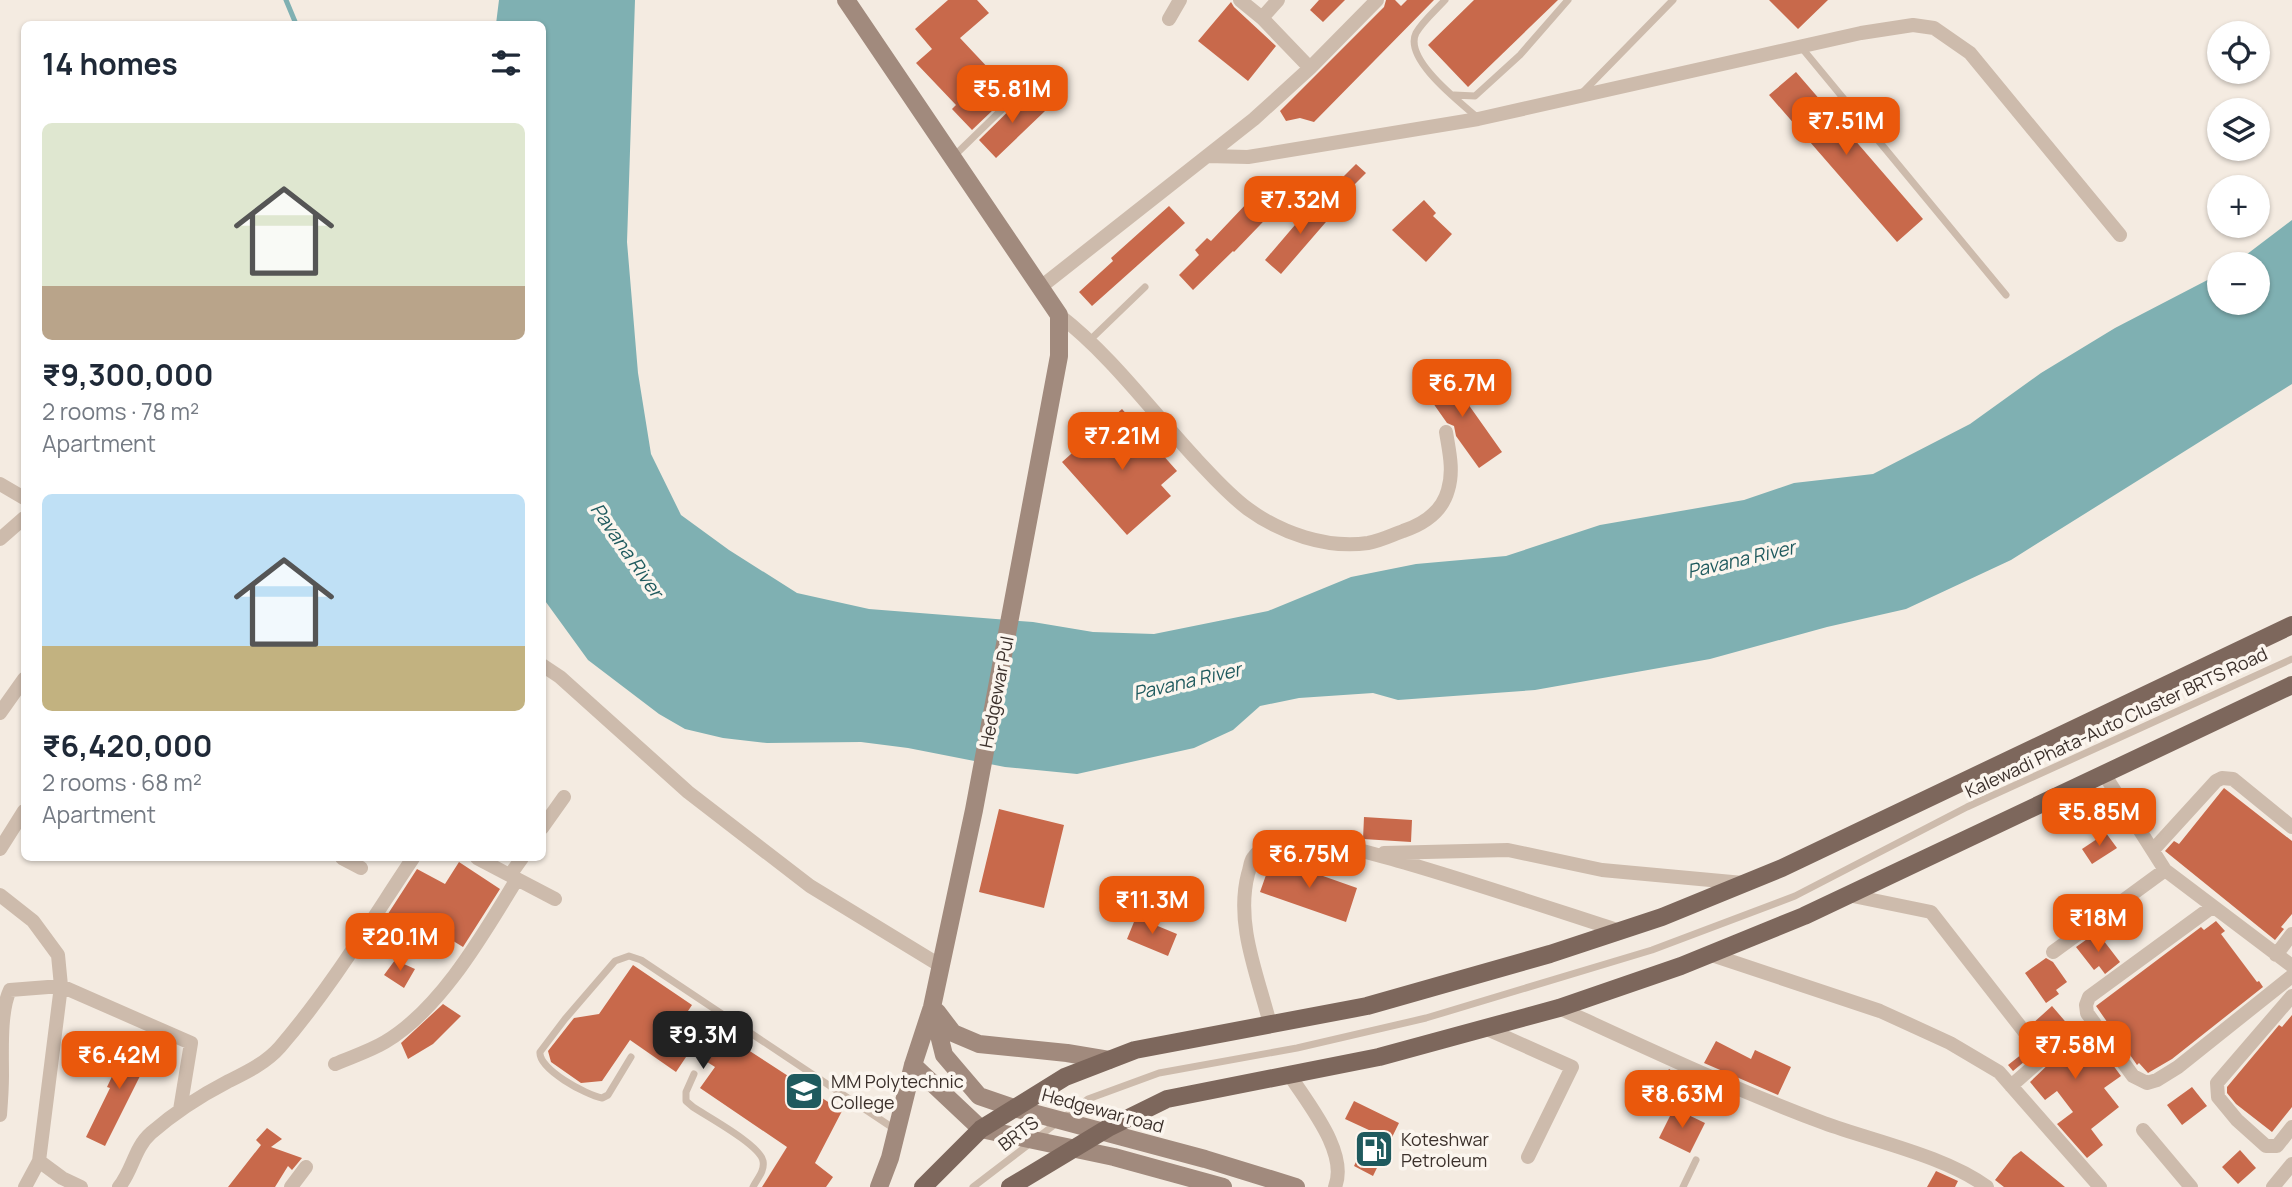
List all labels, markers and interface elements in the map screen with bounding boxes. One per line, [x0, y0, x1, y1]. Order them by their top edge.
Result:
map controls [2207, 21, 2270, 315]
button: locate [2207, 21, 2270, 84]
text: 14 homes [42, 43, 178, 84]
icon: filters [487, 44, 525, 82]
pin: ₹5.81M [955, 66, 1069, 125]
text: ₹5.81M [973, 72, 1051, 104]
pin: ₹7.51M [1789, 97, 1903, 157]
button: layers [2207, 98, 2270, 161]
text: ₹7.51M [1808, 104, 1884, 136]
icon: home [221, 168, 347, 294]
button: + [2207, 175, 2270, 238]
pin: ₹7.32M [1243, 176, 1357, 236]
text: ₹7.32M [1260, 183, 1340, 215]
button: − [2207, 252, 2270, 315]
text: ₹9,300,000 [42, 354, 213, 395]
pin: ₹6.7M [1413, 360, 1511, 419]
text: ₹6.7M [1428, 366, 1496, 398]
text: 2 rooms · 78 m² [42, 395, 199, 427]
pin: ₹7.21M [1065, 412, 1179, 472]
text: ₹7.21M [1084, 419, 1160, 451]
text: Apartment [42, 427, 156, 459]
water label: Pavana River [585, 497, 670, 604]
water label: Pavana River [1684, 533, 1800, 584]
icon: home [221, 539, 347, 665]
street label: Hedgewar Pul [973, 634, 1019, 750]
street label: Kalewadi Phata-Auto Cluster BRTS Road [1961, 641, 2271, 803]
water label: Pavana River [1130, 655, 1246, 706]
text: ₹6,420,000 [42, 725, 212, 766]
text: 2 rooms · 68 m² [42, 766, 202, 798]
pin: ₹5.85M [2042, 788, 2156, 848]
text: ₹5.85M [2058, 795, 2140, 827]
text: Apartment [42, 798, 156, 830]
pin: ₹6.75M [1252, 830, 1366, 890]
text: ₹6.75M [1269, 837, 1349, 869]
pin: ₹11.3M [1095, 876, 1209, 936]
text: ₹11.3M [1115, 883, 1189, 915]
pin: ₹18M [2057, 894, 2139, 954]
text: ₹18M [2069, 901, 2127, 933]
pin: ₹20.1M [343, 914, 457, 973]
text: ₹20.1M [361, 920, 439, 952]
pin: ₹9.3M [654, 1012, 752, 1071]
text: ₹9.3M [669, 1018, 737, 1050]
pin: ₹7.58M [2018, 1021, 2132, 1081]
text: ₹7.58M [2035, 1028, 2115, 1060]
pin: ₹6.42M [62, 1032, 176, 1091]
text: ₹6.42M [78, 1038, 160, 1070]
place label: MM Polytechnic College [831, 1069, 964, 1114]
school or university icon: MM Polytechnic College [783, 1070, 825, 1112]
pin: ₹8.63M [1625, 1070, 1739, 1130]
text: ₹8.63M [1641, 1077, 1723, 1109]
street label: Hedgewar road [1039, 1082, 1167, 1138]
street label: BRTS [993, 1110, 1043, 1156]
place label: Koteshwar Petroleum [1401, 1127, 1489, 1172]
fuel station icon: Koteshwar Petroleum [1353, 1128, 1395, 1170]

